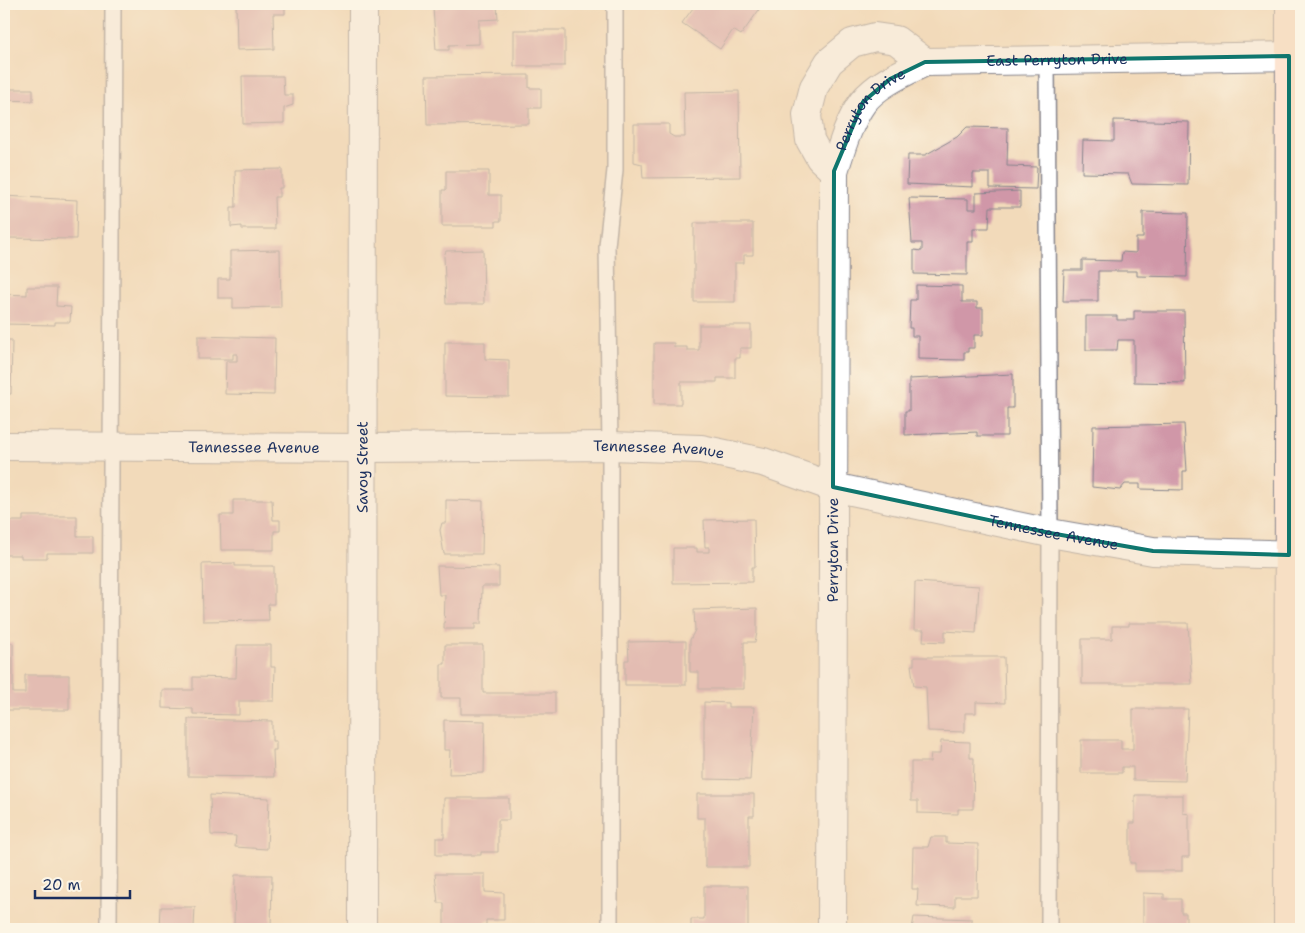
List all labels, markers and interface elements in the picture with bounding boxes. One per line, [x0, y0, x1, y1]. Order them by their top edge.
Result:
street label: East Perryton Drive [986, 49, 1128, 71]
street label: Perryton Drive [831, 63, 909, 154]
street label: Savoy Street [352, 421, 373, 513]
street label: Tennessee Avenue [593, 436, 726, 464]
street label: Tennessee Avenue [188, 437, 320, 458]
street label: Perryton Drive [823, 498, 843, 602]
street label: Tennessee Avenue [987, 510, 1120, 555]
scale bar [35, 868, 130, 900]
text: 20 m [42, 875, 81, 895]

